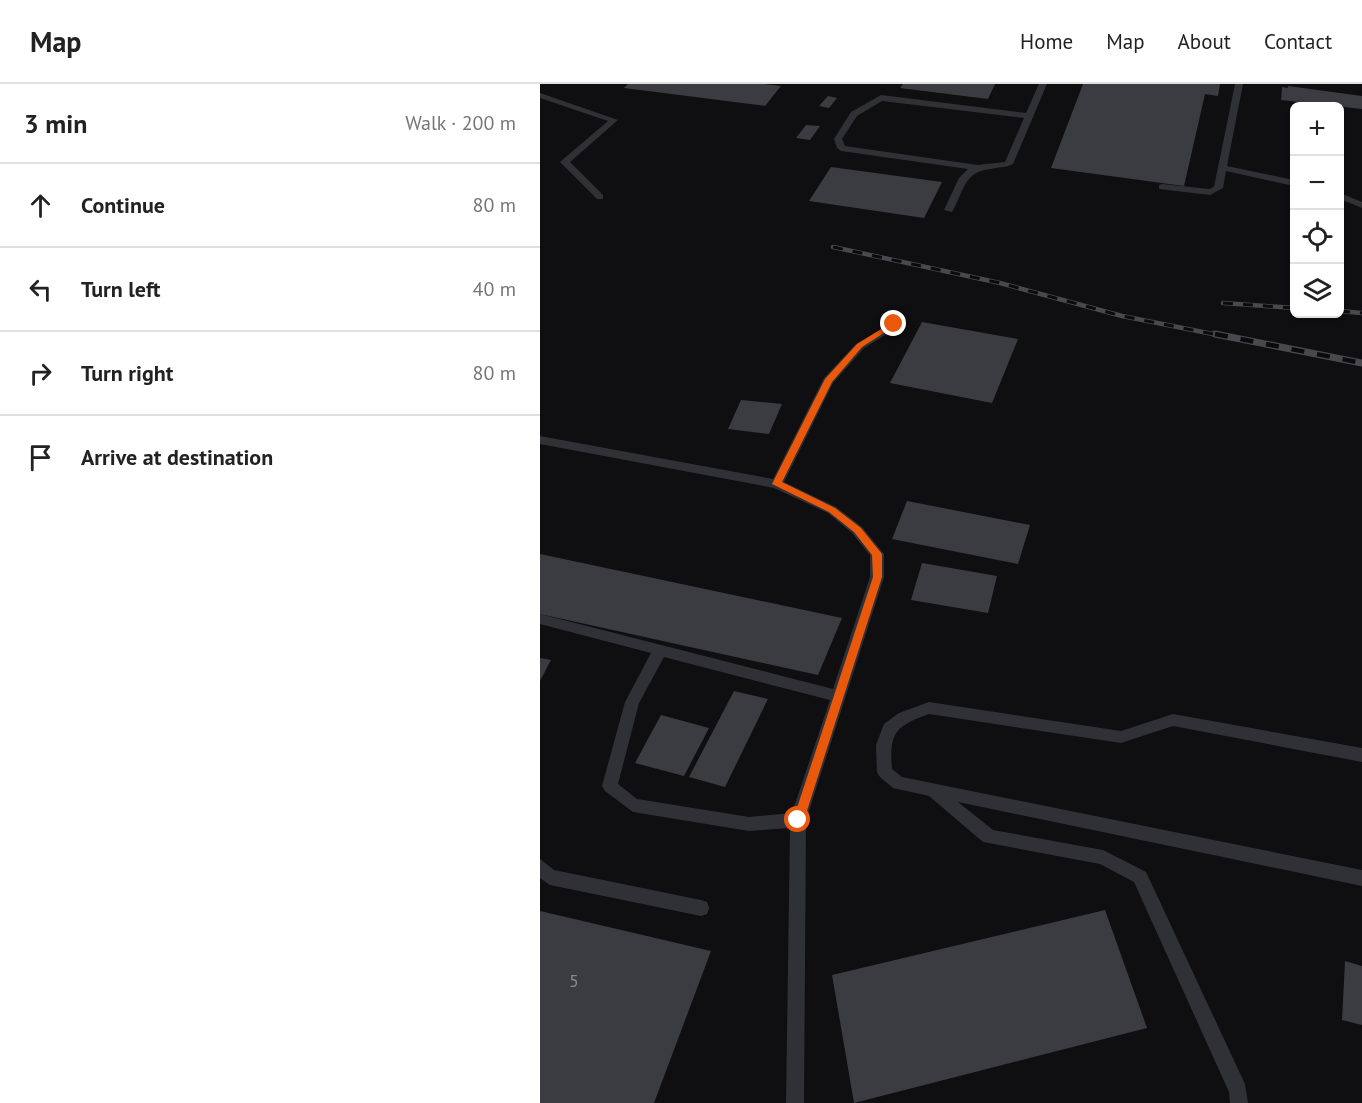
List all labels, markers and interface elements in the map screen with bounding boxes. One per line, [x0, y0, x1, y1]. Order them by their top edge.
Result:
text: Map [30, 23, 81, 60]
text: Home [1020, 28, 1073, 55]
text: Map [1106, 28, 1145, 55]
text: About [1178, 28, 1231, 55]
text: Contact [1264, 28, 1332, 55]
map controls [1290, 102, 1344, 318]
button: + [1290, 102, 1344, 156]
text: 3 min [24, 107, 87, 140]
text: Walk · 200 m [405, 110, 516, 136]
button: − [1290, 156, 1344, 210]
icon: ahead [24, 189, 57, 222]
text: Continue [81, 191, 165, 219]
text: 80 m [473, 192, 516, 218]
button: locate [1290, 210, 1344, 264]
button: layers [1290, 264, 1344, 318]
icon: left [24, 273, 57, 306]
text: Turn left [81, 275, 161, 303]
text: 40 m [473, 276, 516, 302]
route end [880, 310, 906, 336]
icon: right [24, 357, 57, 390]
text: Turn right [81, 359, 173, 387]
text: 80 m [473, 360, 516, 386]
icon: arrive [24, 441, 57, 474]
text: Arrive at destination [81, 443, 273, 471]
route start [784, 806, 810, 832]
house number: 5 [569, 969, 579, 992]

